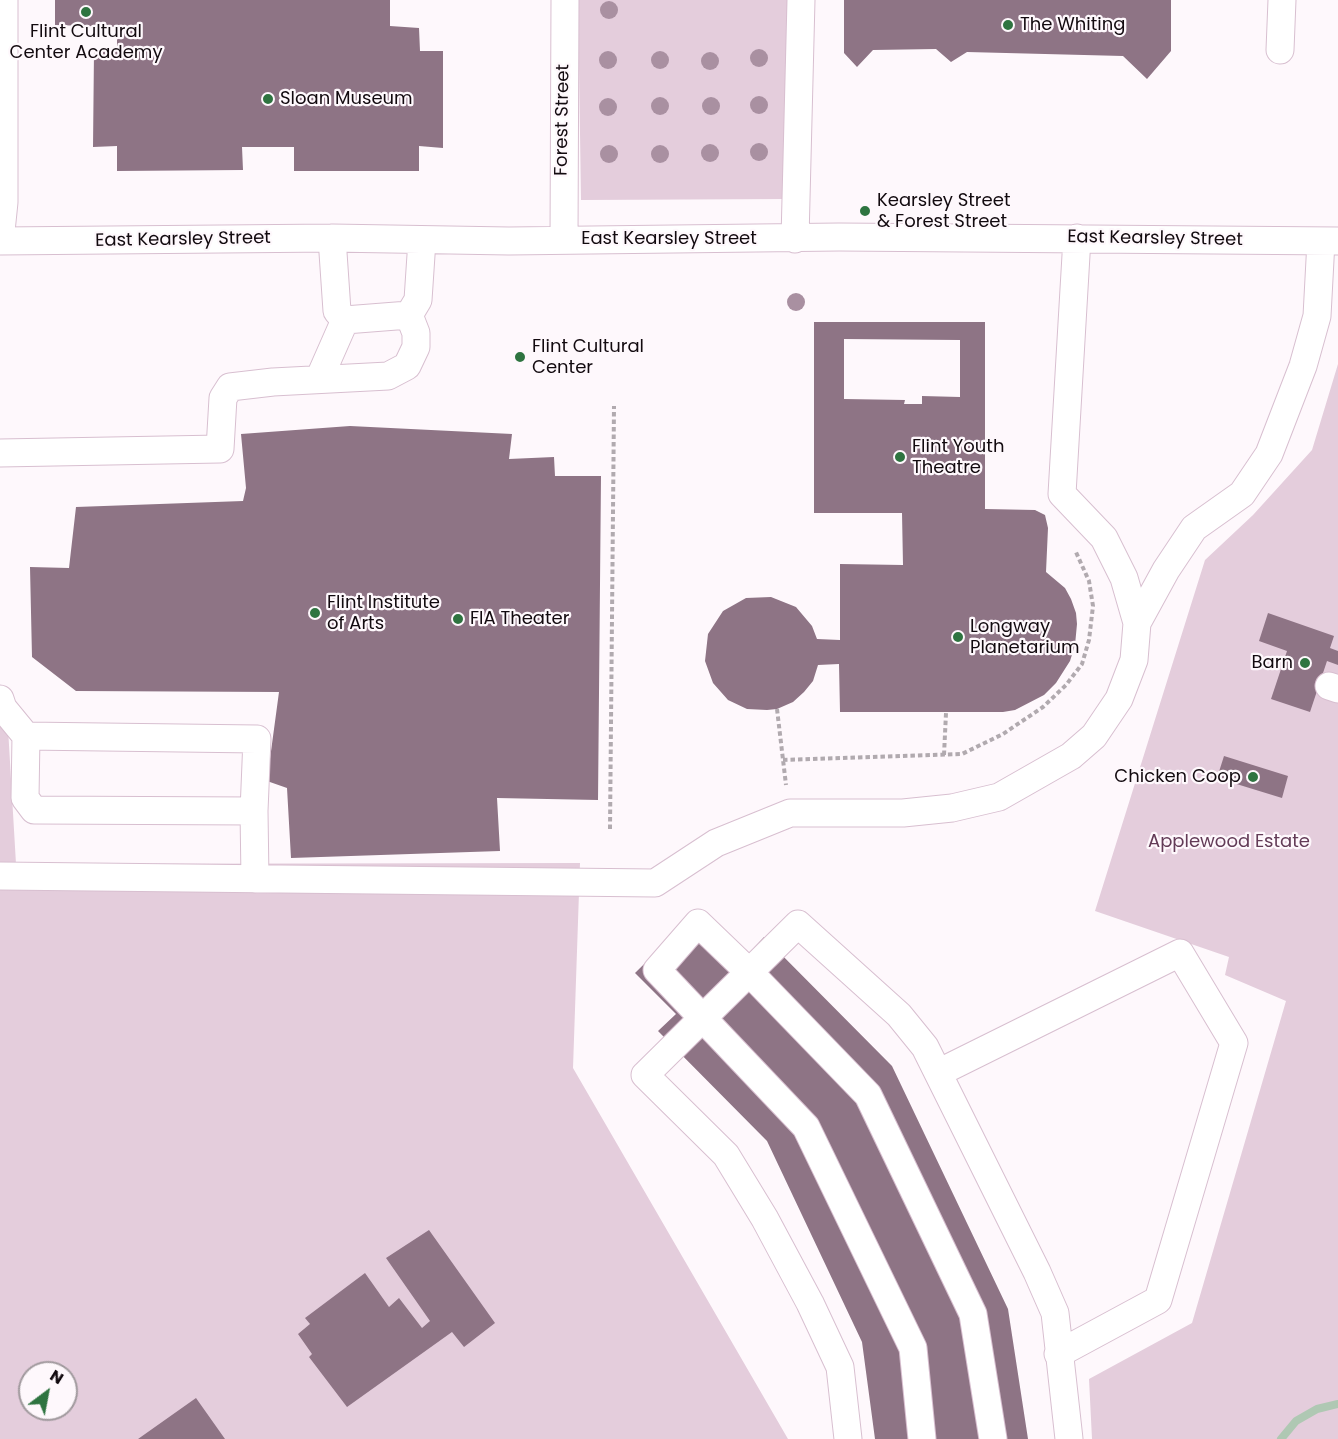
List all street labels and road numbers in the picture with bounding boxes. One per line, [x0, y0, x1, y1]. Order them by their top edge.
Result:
street label: Forest Street [551, 64, 575, 176]
street label: East Kearsley Street [1067, 227, 1243, 251]
street label: East Kearsley Street [95, 228, 271, 252]
street label: East Kearsley Street [581, 228, 757, 250]

